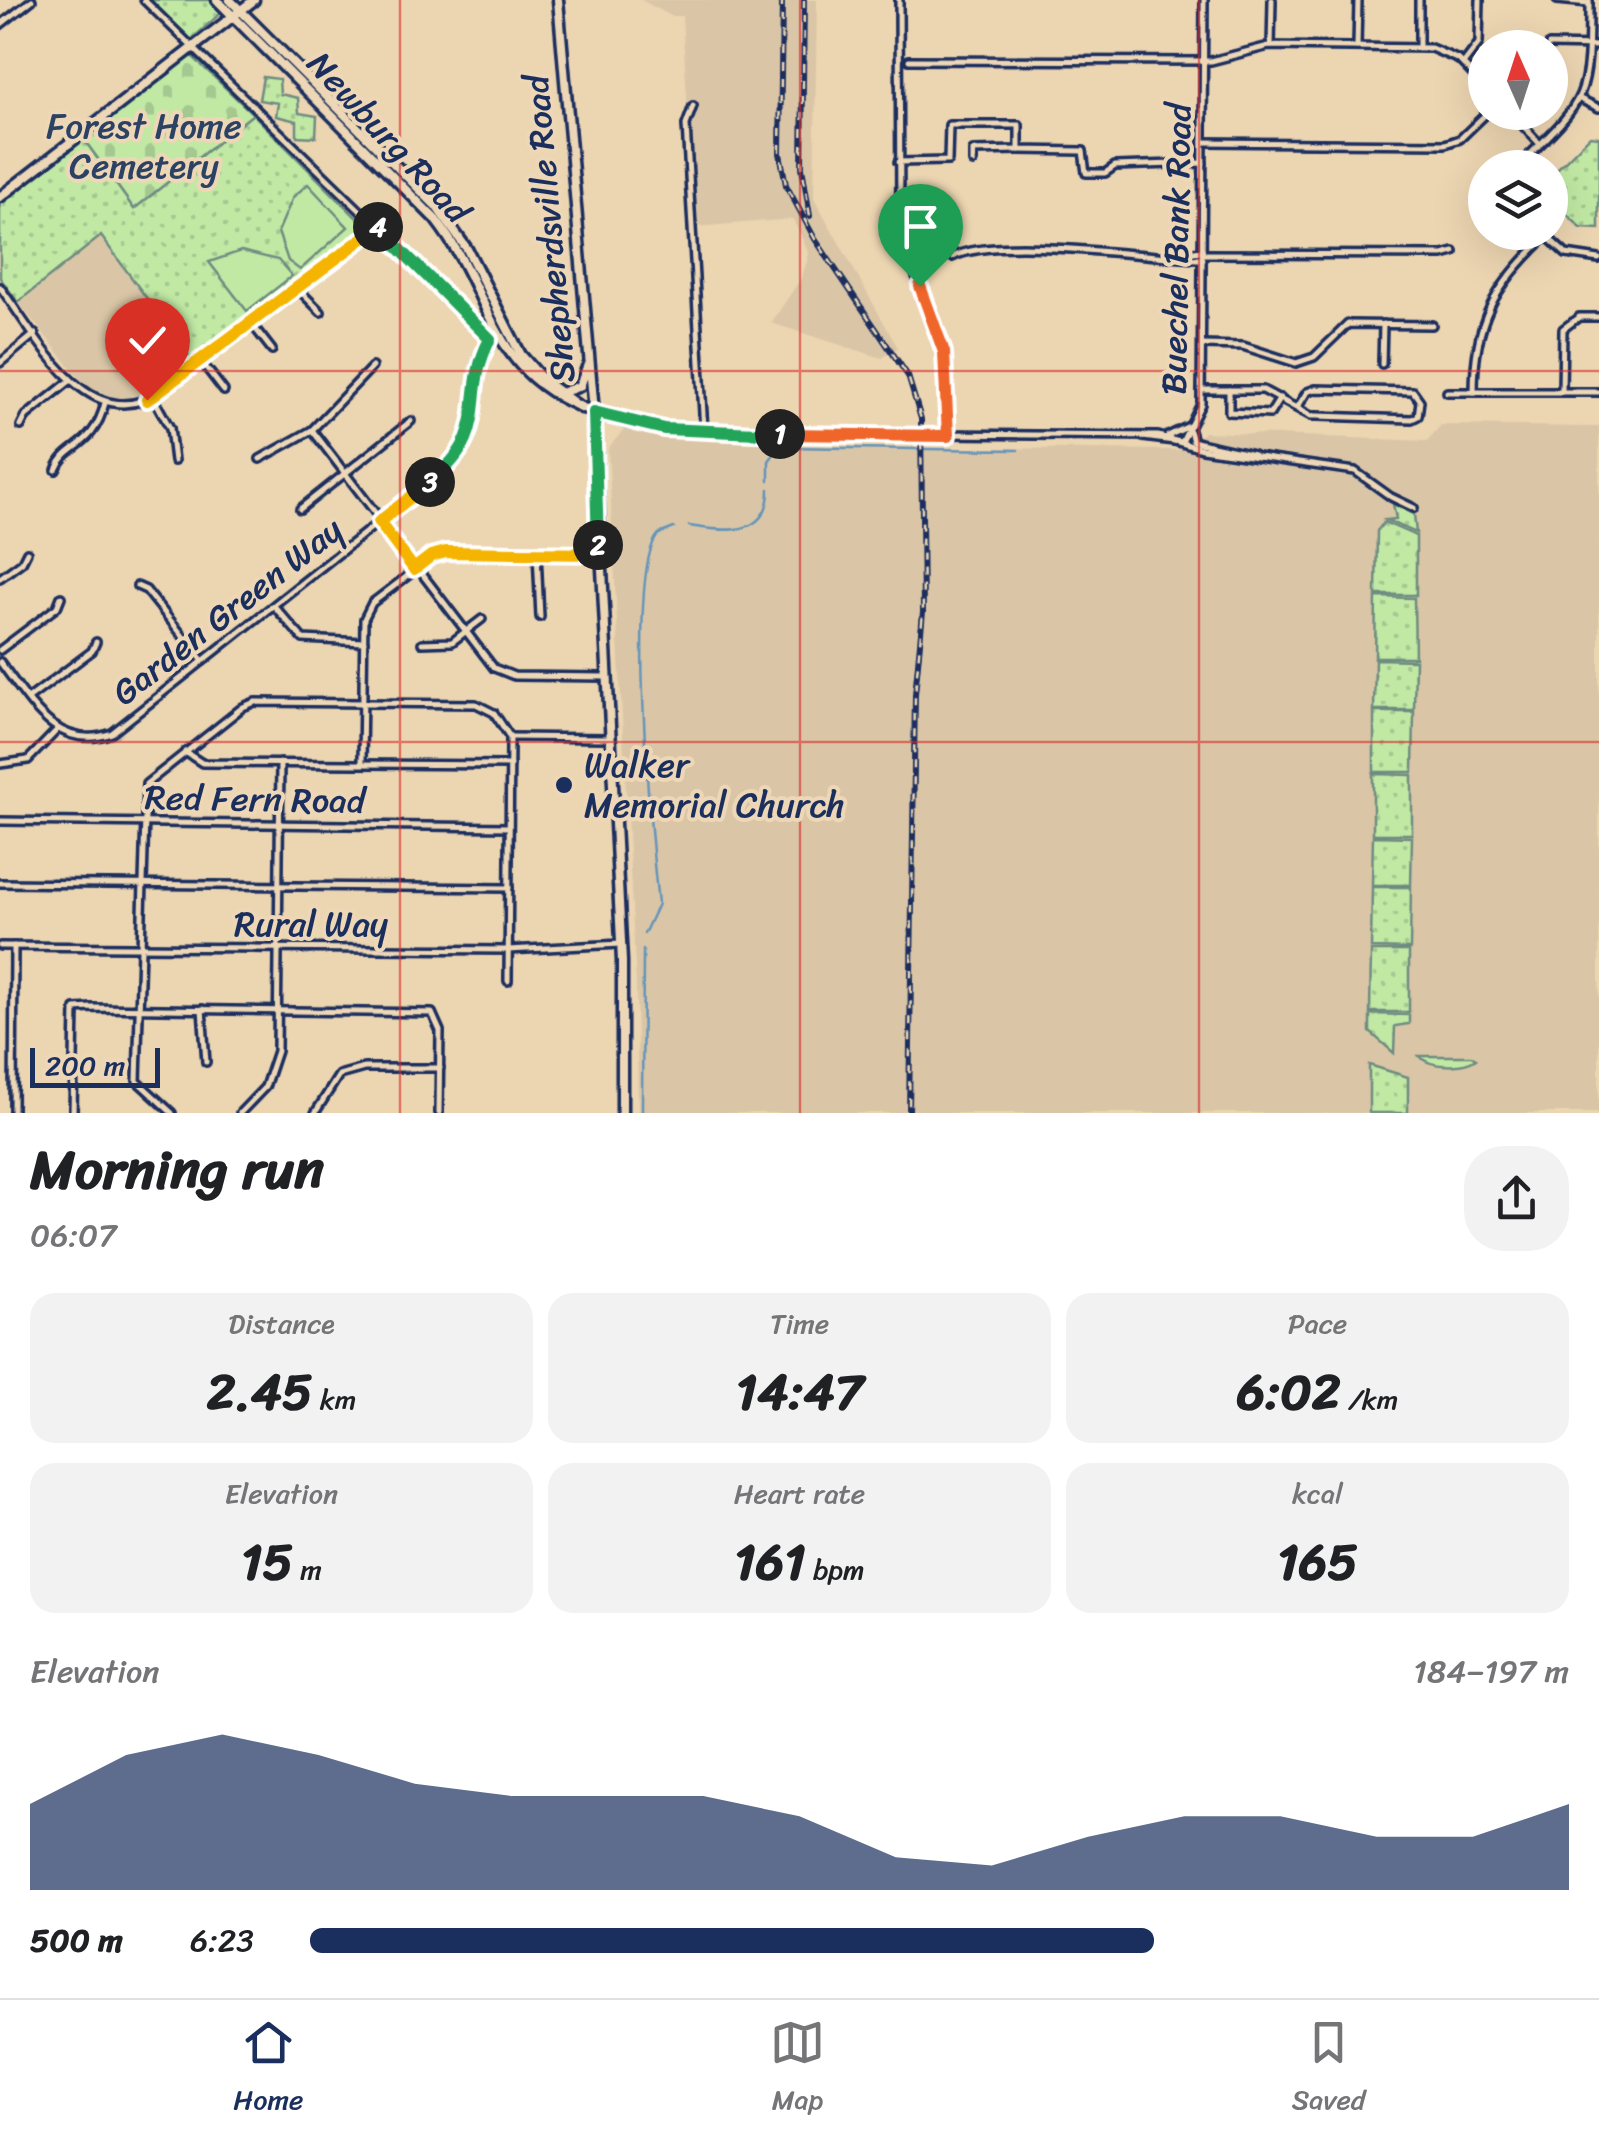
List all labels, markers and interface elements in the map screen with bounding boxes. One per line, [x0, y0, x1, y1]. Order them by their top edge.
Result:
north arrow [1468, 30, 1568, 130]
map controls [1468, 30, 1568, 250]
street label: Newburg Road [291, 36, 488, 240]
street label: Shepherdsville Road [504, 70, 593, 385]
park label: Forest Home Cemetery [46, 95, 242, 197]
street label: Buechel Bank Road [1142, 100, 1210, 395]
button: layers [1468, 150, 1568, 250]
pin [878, 184, 963, 287]
icon: arrive [893, 199, 948, 254]
pin: 4 [353, 202, 403, 252]
text: 4 [369, 202, 387, 251]
pin [105, 298, 190, 401]
icon: check [120, 313, 175, 368]
pin: 1 [755, 409, 805, 459]
text: 1 [774, 409, 786, 458]
pin: 3 [405, 457, 455, 507]
text: 3 [422, 457, 438, 506]
street label: Garden Green Way [98, 500, 357, 722]
pin: 2 [573, 520, 623, 570]
text: 2 [590, 520, 606, 569]
place label: Walker Memorial Church [584, 734, 845, 836]
street label: Red Fern Road [144, 766, 368, 832]
marker: Walker Memorial Church [553, 774, 575, 796]
street label: Rural Way [234, 893, 388, 955]
text: 200 m [45, 1041, 125, 1090]
scale bar [30, 1043, 160, 1088]
text: Morning run [30, 1121, 324, 1218]
button: share [1464, 1146, 1569, 1251]
text: 06:07 [30, 1207, 117, 1264]
text: Distance [228, 1299, 335, 1348]
text: Time [770, 1299, 829, 1348]
text: Pace [1288, 1299, 1347, 1348]
text: 2.45 [207, 1348, 313, 1437]
text: 14:47 [736, 1348, 863, 1437]
text: 6:02 [1237, 1348, 1341, 1437]
text: km [313, 1375, 356, 1424]
text: /km [1341, 1375, 1398, 1424]
text: Elevation [225, 1469, 338, 1518]
text: Heart rate [734, 1469, 865, 1518]
text: kcal [1292, 1469, 1343, 1518]
text: 15 [241, 1518, 293, 1607]
text: 161 [734, 1518, 806, 1607]
text: 165 [1277, 1518, 1358, 1607]
text: m [293, 1545, 322, 1594]
text: bpm [806, 1545, 865, 1594]
text: Elevation [30, 1643, 160, 1700]
text: 184–197 m [1413, 1643, 1569, 1700]
text: 500 m [30, 1912, 123, 1969]
text: 6:23 [190, 1912, 254, 1969]
tab: Home [233, 2015, 303, 2124]
tab: Map [770, 2015, 825, 2124]
tab: Saved [1292, 2015, 1366, 2124]

